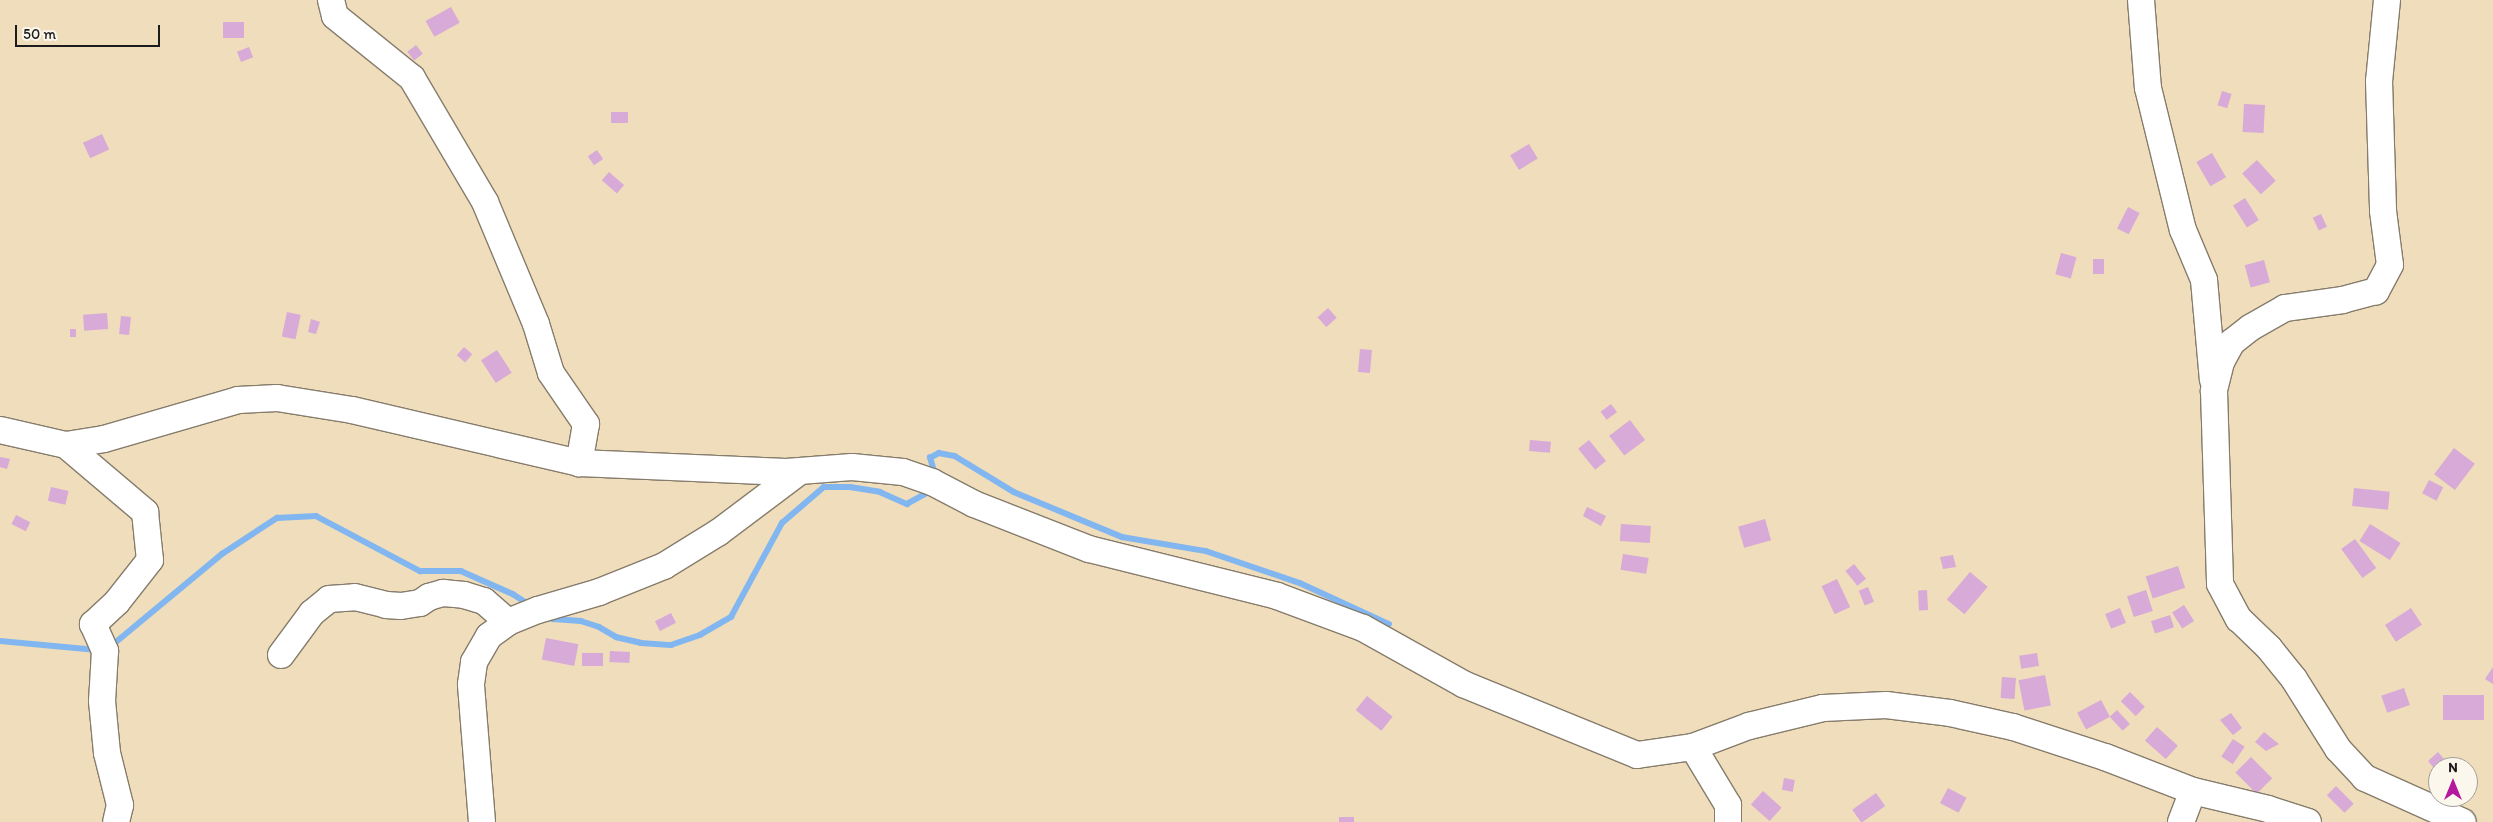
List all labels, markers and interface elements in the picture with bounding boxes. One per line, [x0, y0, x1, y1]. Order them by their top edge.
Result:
scale bar [18, 15, 162, 47]
text: 50 m [23, 25, 56, 43]
north arrow [2428, 757, 2478, 807]
text: N [2448, 759, 2458, 776]

